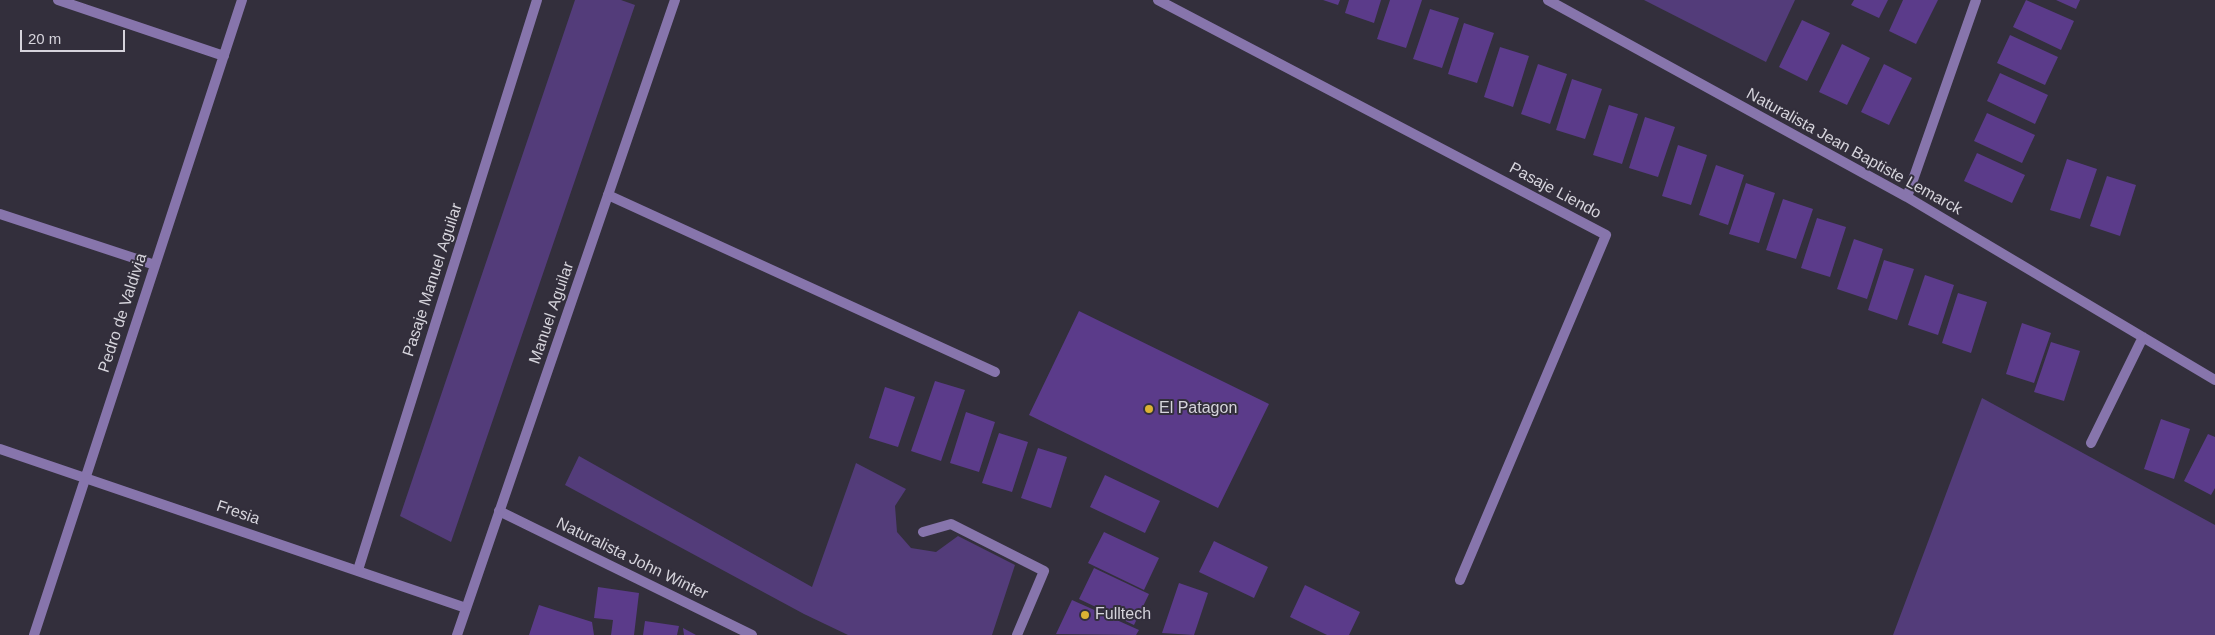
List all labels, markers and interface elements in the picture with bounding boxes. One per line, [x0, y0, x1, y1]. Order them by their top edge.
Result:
scale bar [22, 20, 128, 52]
text: 20 m [28, 30, 61, 47]
street label: Naturalista Jean Baptiste Lemarck [1743, 85, 1965, 219]
street label: Pasaje Liendo [1506, 159, 1604, 223]
street label: Pasaje Manuel Aguilar [399, 201, 467, 359]
street label: Pedro de Valdivia [95, 251, 151, 375]
street label: Manuel Aguilar [526, 259, 578, 367]
place label: El Patagon [1159, 399, 1237, 419]
marker: El Patagon [1143, 403, 1155, 415]
street label: Fresia [214, 497, 262, 529]
street label: Naturalista John Winter [553, 514, 711, 604]
place label: Fulltech [1095, 605, 1151, 625]
marker: Fulltech [1079, 609, 1091, 621]

